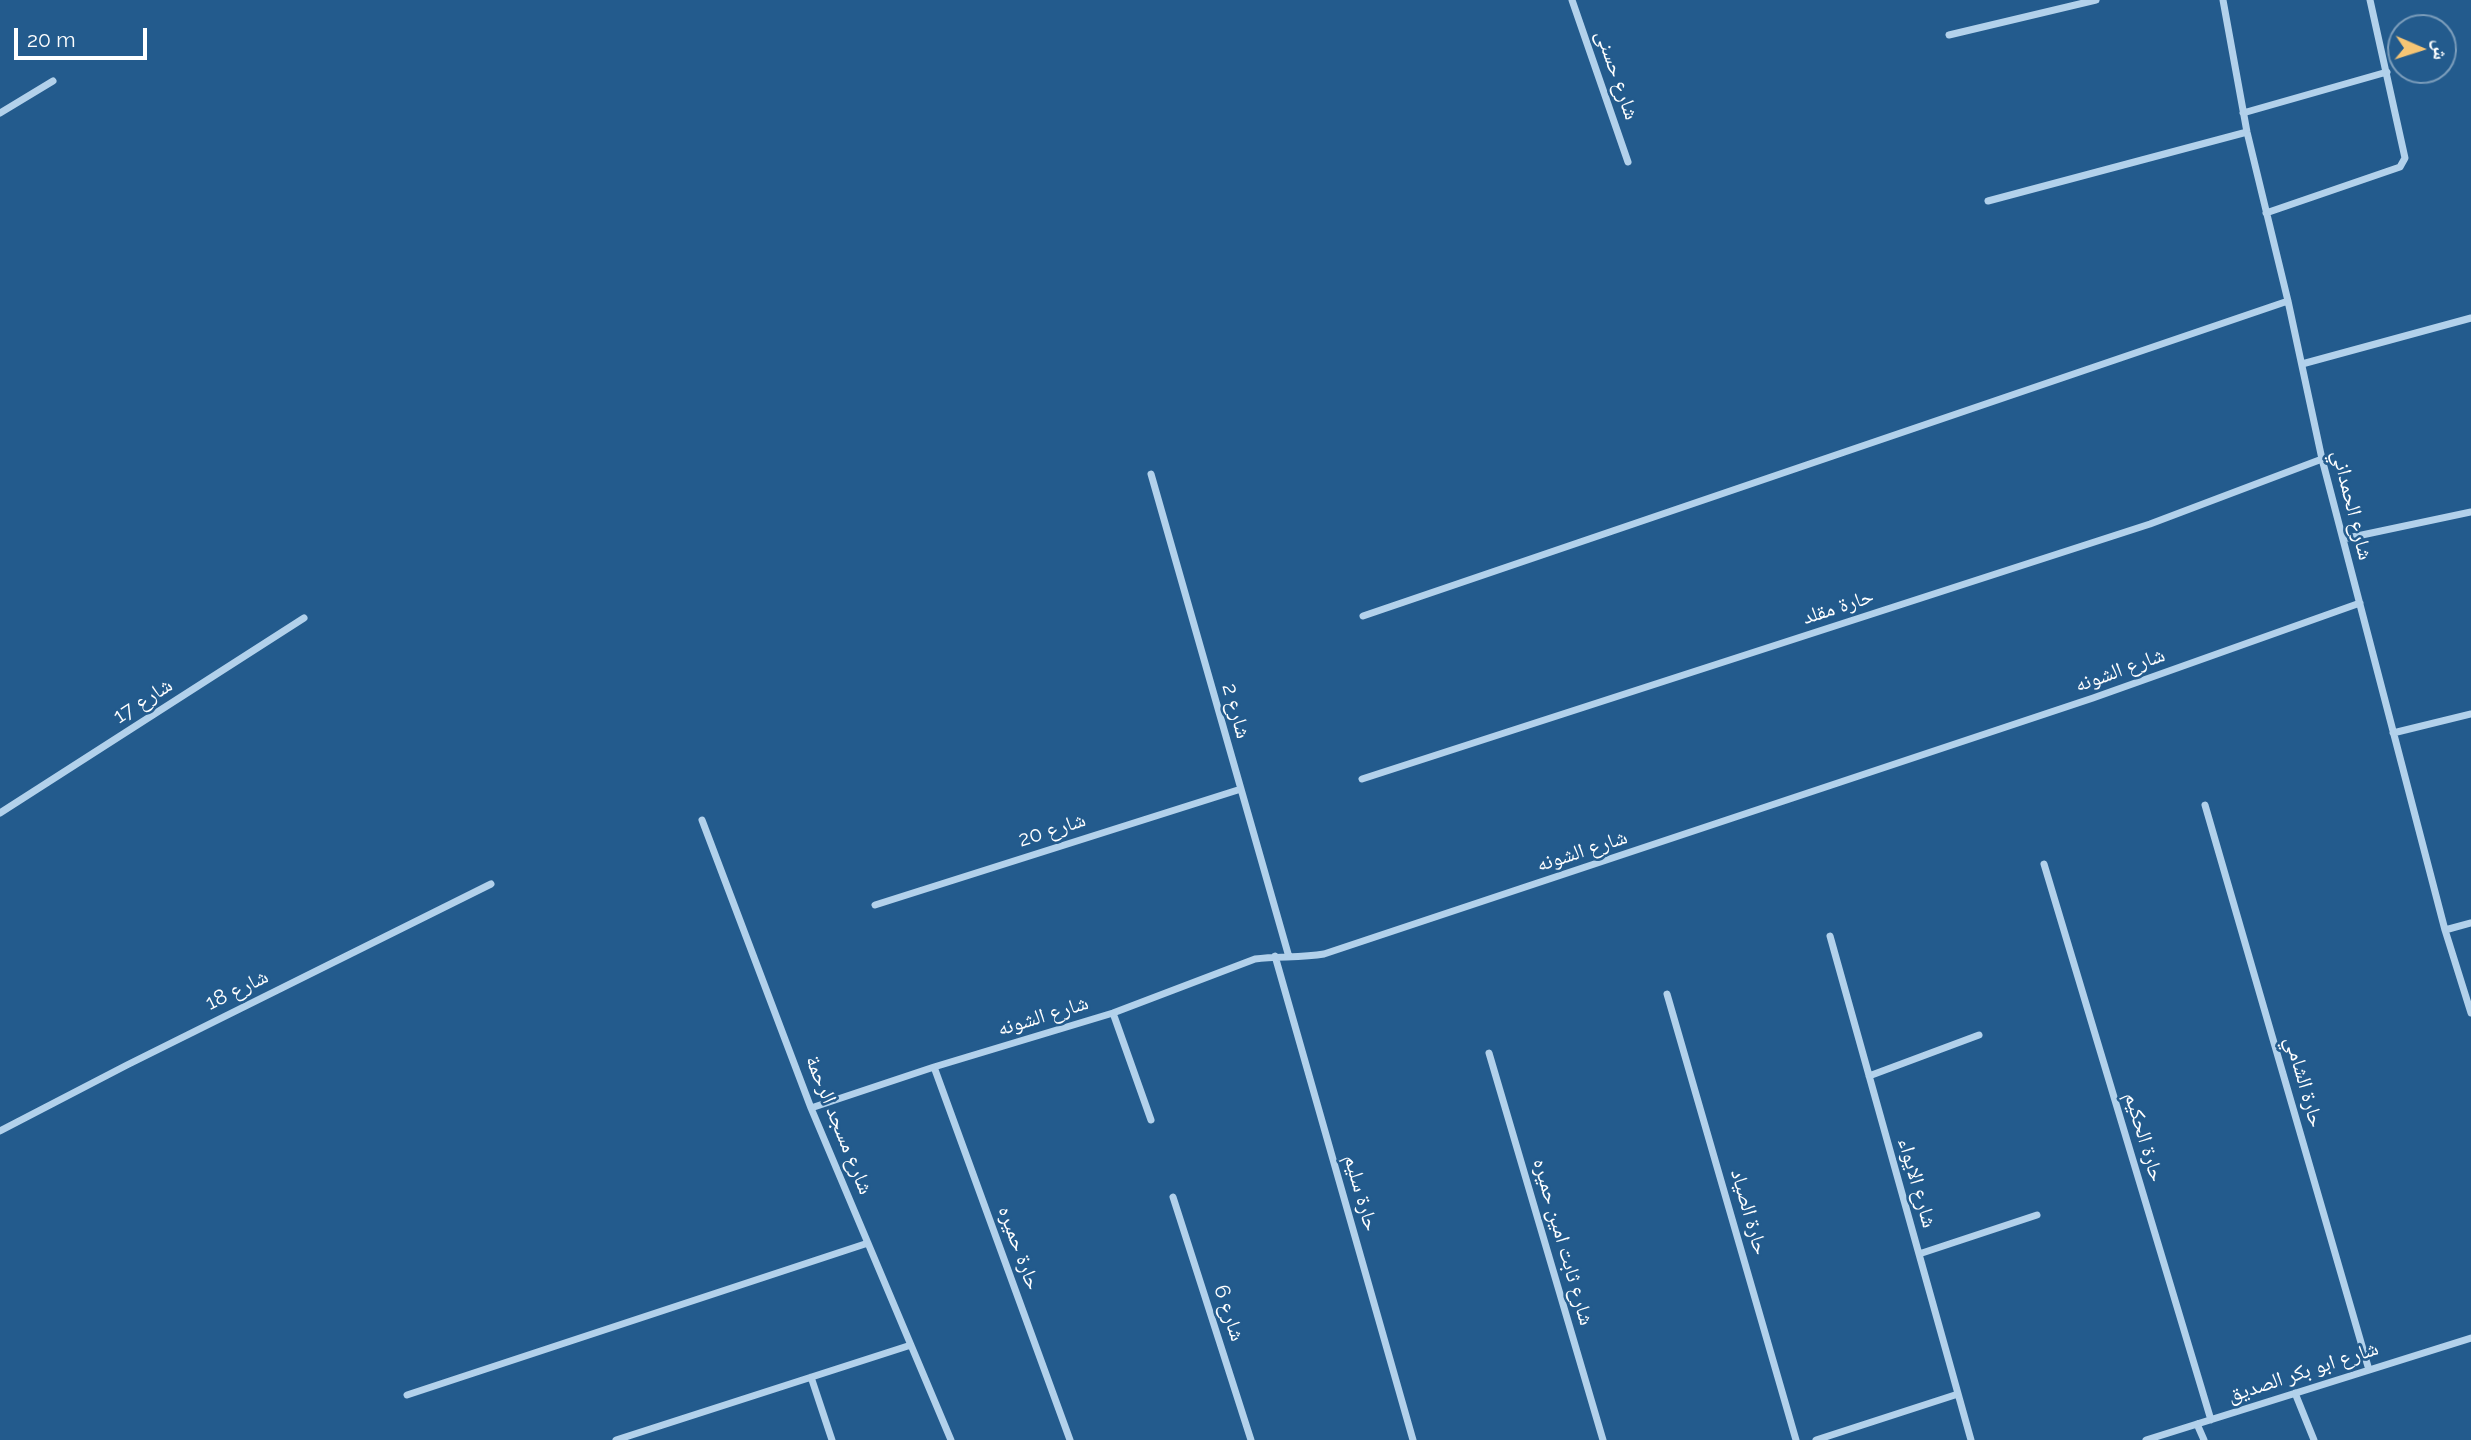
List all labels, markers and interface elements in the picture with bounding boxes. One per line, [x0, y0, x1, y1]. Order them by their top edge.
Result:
scale bar [18, 14, 150, 58]
north arrow [2387, 14, 2457, 84]
text: 20 m [27, 27, 75, 52]
street label: شارع حسنى [1590, 27, 1644, 123]
text: ش [2429, 39, 2452, 61]
street label: شارع الحمداني [2326, 447, 2378, 563]
street label: حارة مقلد [1799, 584, 1877, 630]
street label: شارع الشونه [2072, 642, 2168, 698]
street label: شارع 17 [109, 673, 177, 729]
street label: شارع 2 [1216, 681, 1256, 741]
street label: شارع 20 [1015, 807, 1089, 853]
street label: شارع الشونه [1534, 825, 1630, 877]
street label: شارع 18 [201, 964, 273, 1016]
street label: شارع الشونه [994, 990, 1092, 1042]
street label: حارة الشامي [2279, 1034, 2329, 1130]
street label: شارع مسجد الرحمة [800, 1052, 878, 1198]
street label: حارة الحكيم [2118, 1089, 2170, 1185]
street label: شارع الايواء [1892, 1135, 1942, 1231]
street label: حارة سليم [1338, 1152, 1384, 1234]
street label: شارع ثابت امين حميره [1527, 1156, 1599, 1328]
street label: حارة الصياد [1725, 1166, 1773, 1258]
street label: حارة حميره [992, 1203, 1046, 1293]
street label: شارع 6 [1208, 1282, 1250, 1344]
street label: شارع ابو بكر الصديق [2224, 1336, 2382, 1408]

